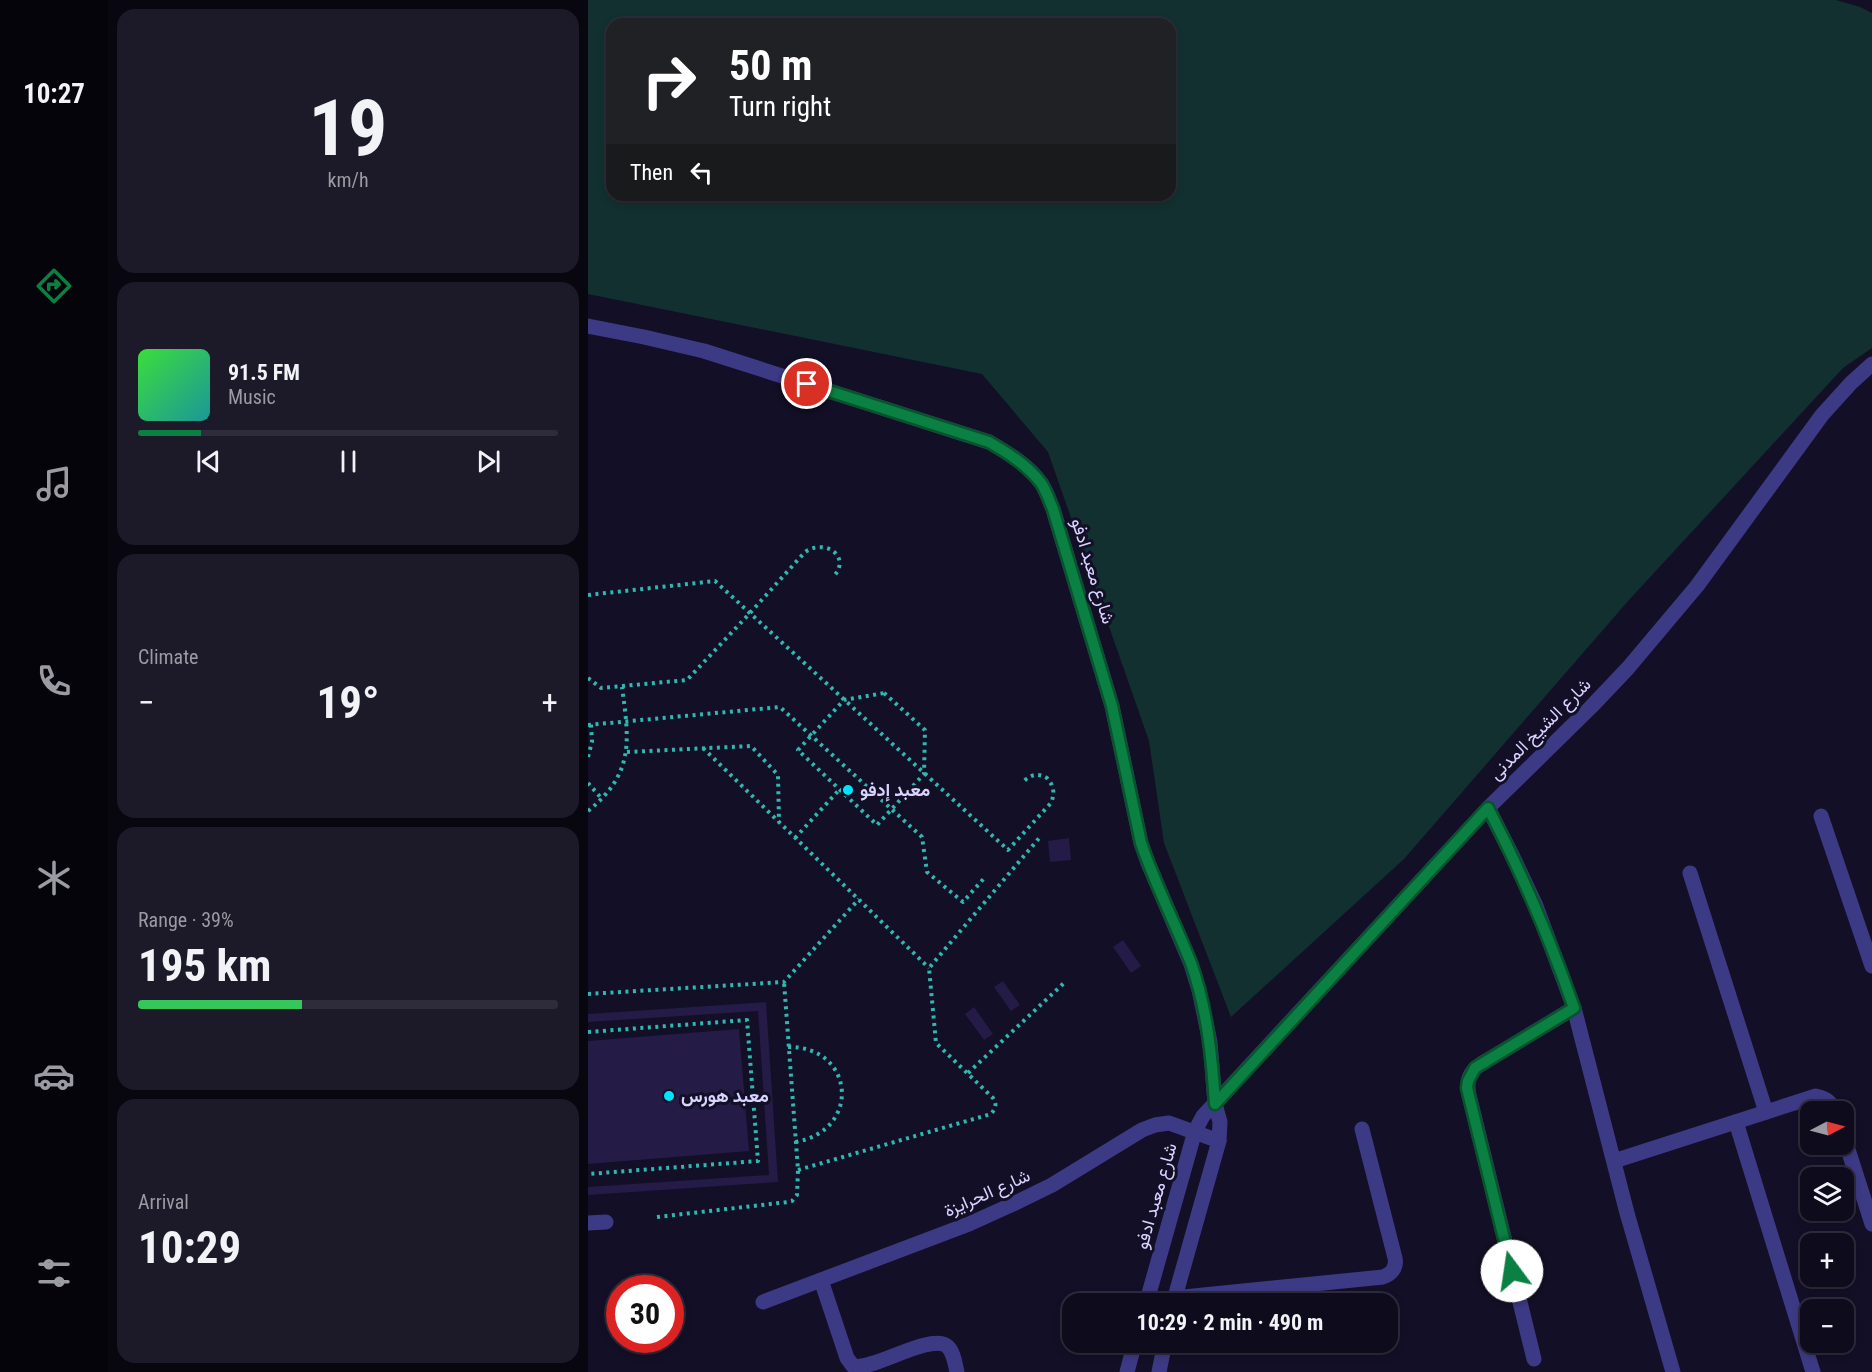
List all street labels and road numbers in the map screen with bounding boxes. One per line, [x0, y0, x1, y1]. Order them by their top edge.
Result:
street label: شارع معبد ادفو [1066, 516, 1119, 627]
street label: شارع الشيخ المدنى [1484, 673, 1596, 785]
street label: شارع معبد ادفو [1130, 1140, 1183, 1252]
street label: شارع الحرايزة [940, 1164, 1034, 1223]

